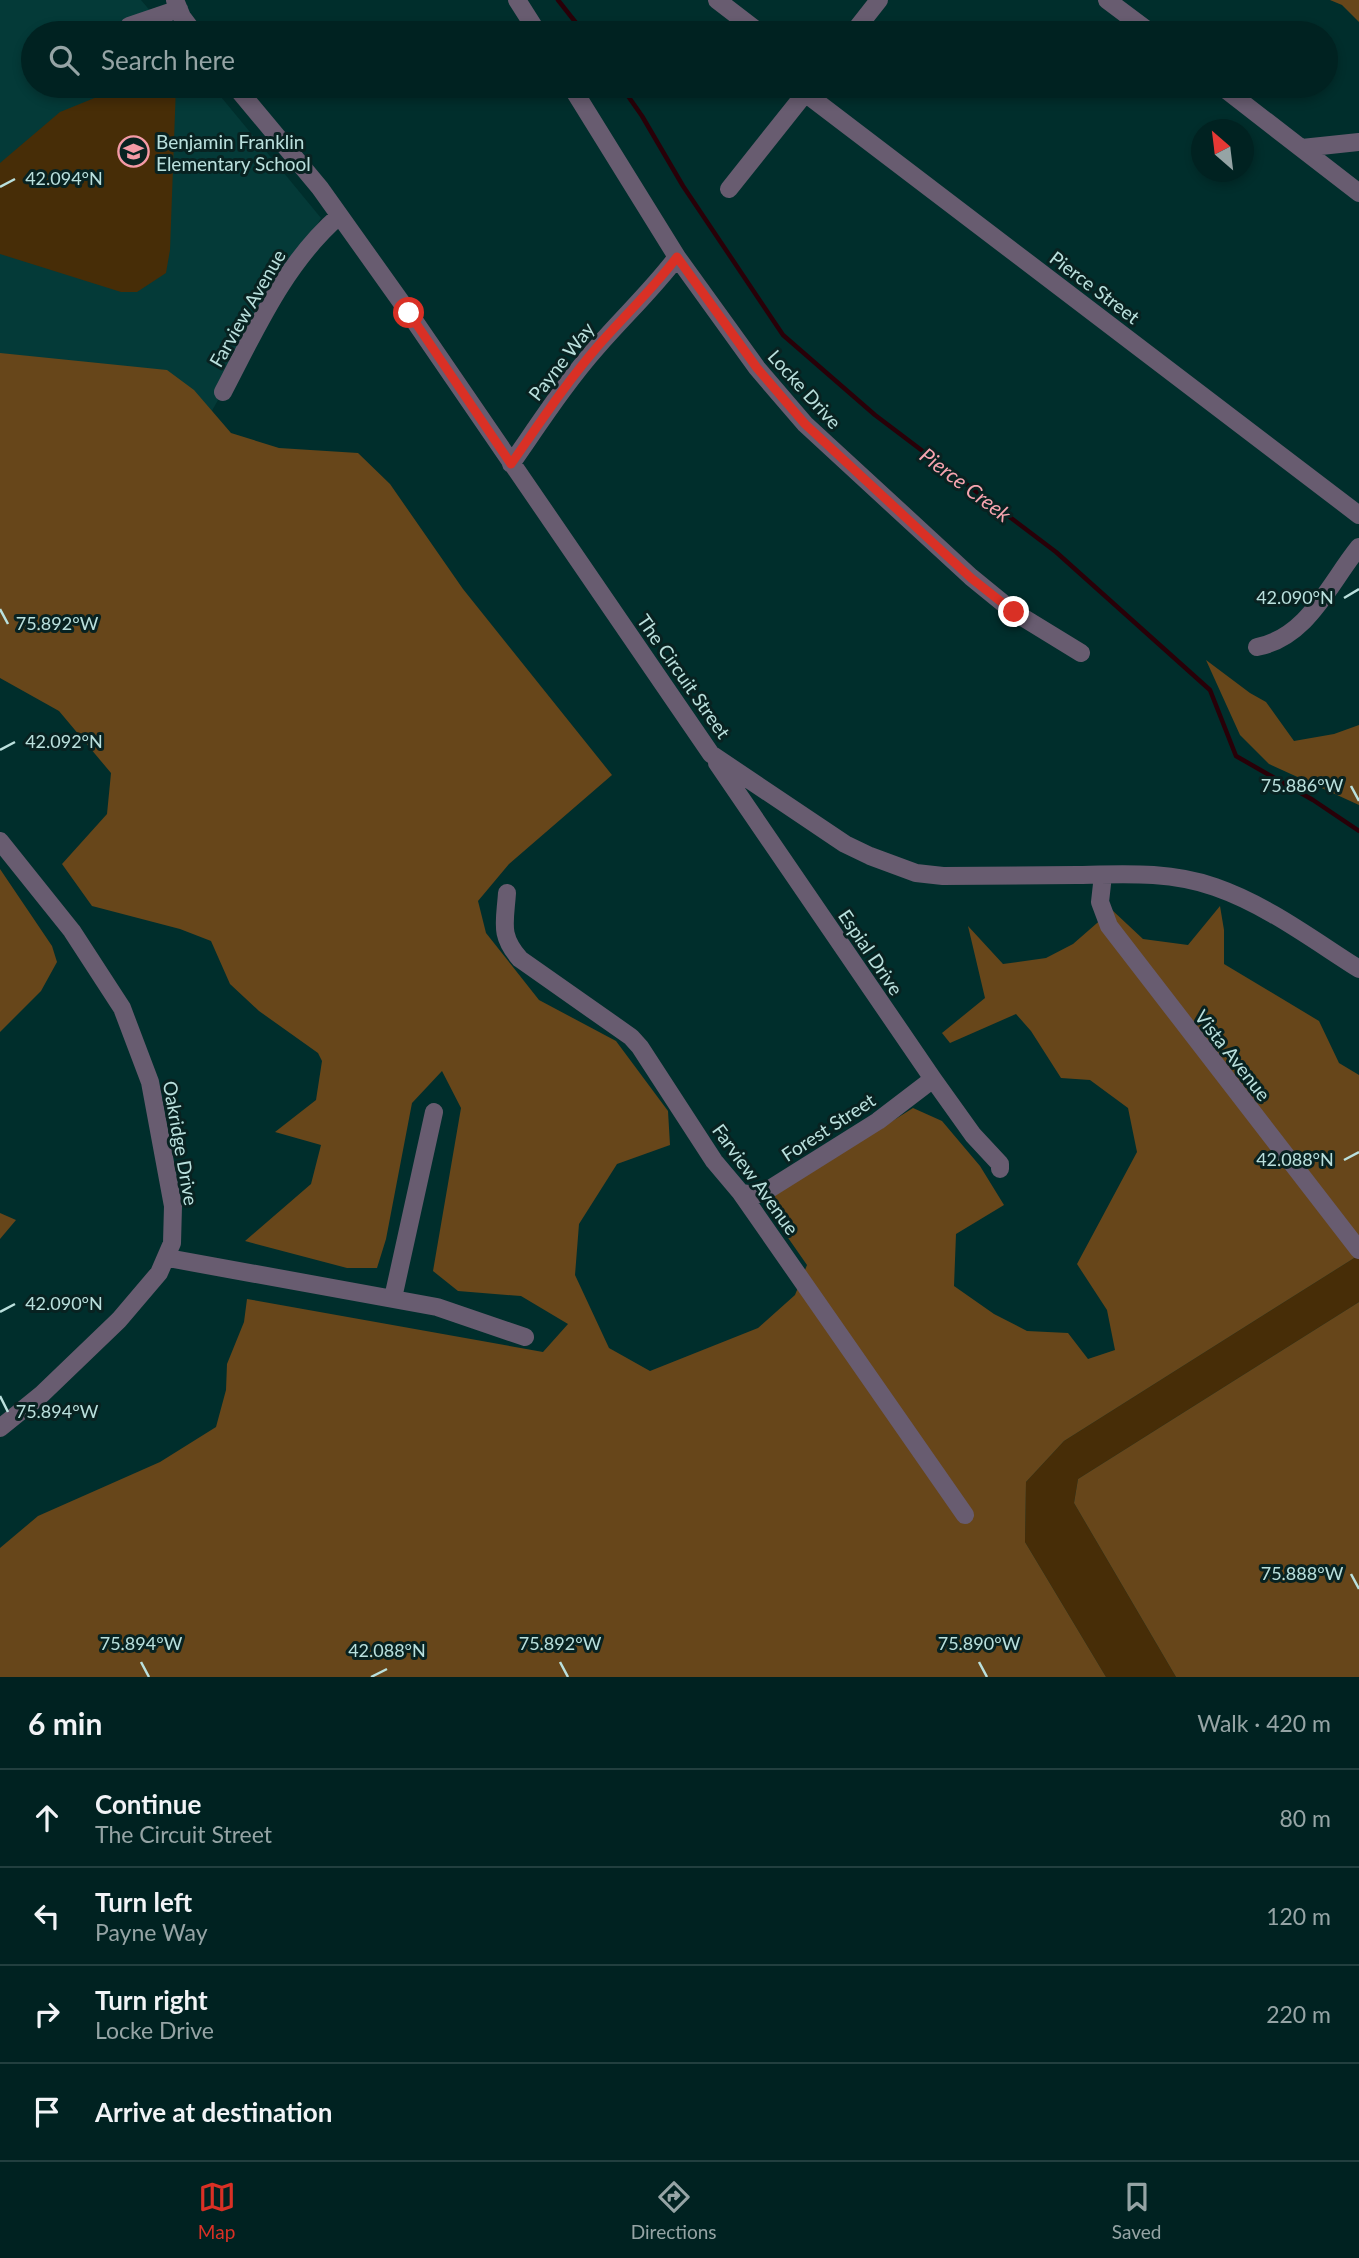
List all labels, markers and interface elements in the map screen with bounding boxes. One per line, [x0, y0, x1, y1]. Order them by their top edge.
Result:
search box [21, 21, 1338, 98]
icon: search [45, 41, 83, 79]
text: Search here [101, 44, 235, 76]
north arrow [1191, 119, 1254, 182]
place label: Benjamin Franklin Elementary School [156, 130, 311, 175]
school or university icon: Benjamin Franklin Elementary School [116, 135, 150, 169]
text: 42.094°N [25, 167, 103, 189]
street label: Farview Avenue [204, 245, 290, 371]
street label: Pierce Street [1046, 246, 1145, 328]
route start [393, 297, 424, 328]
street label: Payne Way [523, 317, 599, 405]
street label: Locke Drive [764, 345, 846, 433]
water label: Pierce Creek [916, 442, 1017, 527]
text: 42.090°N [1256, 586, 1334, 608]
route end [998, 596, 1029, 627]
street label: The Circuit Street [633, 609, 735, 743]
text: 75.892°W [16, 612, 99, 634]
text: 42.092°N [25, 730, 103, 752]
text: 75.886°W [1261, 774, 1344, 796]
street label: Espial Drive [834, 905, 908, 999]
street label: Vista Avenue [1190, 1005, 1276, 1105]
street label: Oakridge Drive [159, 1079, 203, 1207]
street label: Forest Street [777, 1088, 879, 1166]
street label: Farview Avenue [708, 1119, 804, 1239]
text: 42.088°N [1256, 1148, 1334, 1170]
text: 42.090°N [25, 1292, 103, 1314]
text: 75.894°W [16, 1400, 99, 1422]
text: 75.888°W [1261, 1562, 1344, 1584]
text: 75.894°W [100, 1632, 183, 1654]
text: 75.892°W [519, 1632, 602, 1654]
text: 75.890°W [938, 1632, 1021, 1654]
text: 42.088°N [348, 1639, 426, 1661]
text: 6 min [28, 1705, 102, 1741]
text: Walk · 420 m [1197, 1709, 1331, 1737]
text: Continue [95, 1788, 201, 1820]
icon: ahead [28, 1799, 66, 1837]
text: 80 m [1280, 1804, 1331, 1832]
text: The Circuit Street [95, 1820, 272, 1848]
text: Turn left [95, 1886, 192, 1918]
icon: left [28, 1897, 66, 1935]
text: 120 m [1266, 1902, 1331, 1930]
text: Payne Way [95, 1918, 208, 1946]
text: Turn right [95, 1984, 208, 2016]
icon: right [28, 1995, 66, 2033]
text: 220 m [1266, 2000, 1331, 2028]
text: Locke Drive [95, 2016, 214, 2044]
icon: arrive [28, 2093, 66, 2131]
text: Arrive at destination [95, 2096, 332, 2128]
tab: Map [198, 2178, 236, 2243]
tab: Directions [631, 2178, 717, 2243]
tab: Saved [1112, 2178, 1161, 2243]

